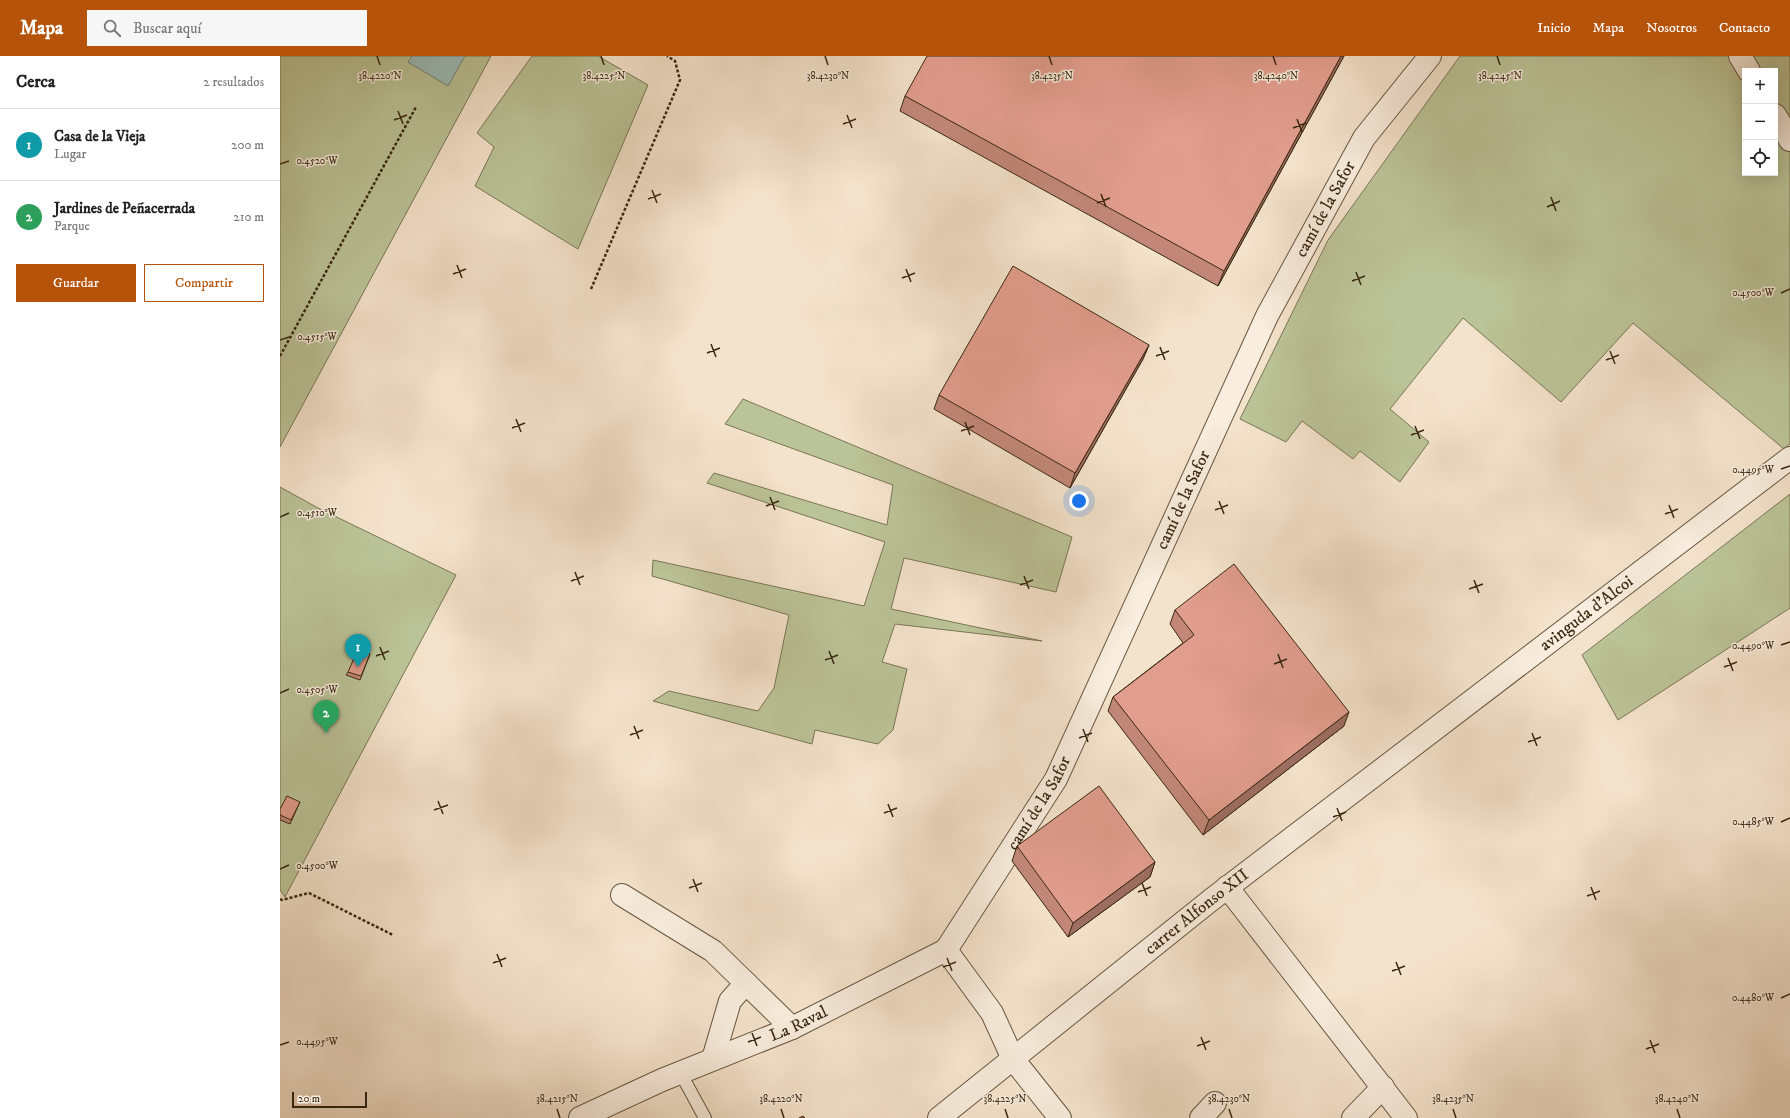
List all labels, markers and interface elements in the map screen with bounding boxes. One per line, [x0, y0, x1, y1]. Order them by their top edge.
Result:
search box [87, 10, 367, 46]
text: Mapa [20, 17, 63, 40]
icon: search [101, 17, 123, 39]
text: Buscar aquí [133, 19, 201, 38]
text: Inicio [1537, 19, 1570, 37]
text: Mapa [1592, 19, 1624, 37]
text: Nosotros [1646, 19, 1697, 37]
text: Contacto [1719, 19, 1770, 37]
map controls [1742, 68, 1778, 176]
button: + [1742, 68, 1778, 104]
text: 38.4220°N [358, 70, 402, 82]
text: 38.4225°N [582, 70, 626, 82]
text: 38.4230°N [807, 70, 849, 82]
text: 38.4235°N [1031, 70, 1073, 82]
text: 38.4240°N [1254, 70, 1298, 82]
text: 38.4245°N [1478, 70, 1522, 82]
text: Cerca [16, 71, 55, 93]
text: 2 resultados [203, 74, 264, 90]
button: − [1742, 104, 1778, 140]
text: Casa de la Vieja [54, 127, 145, 146]
text: 1 [27, 137, 31, 153]
text: 200 m [231, 137, 264, 153]
button: locate [1742, 140, 1778, 176]
text: Lugar [54, 146, 86, 162]
text: 0.4520°W [296, 155, 338, 167]
street label: camí de la Safor [1290, 156, 1361, 261]
text: Jardines de Peñacerrada [54, 199, 195, 218]
text: 2 [26, 209, 32, 225]
text: 210 m [233, 209, 264, 225]
text: Parque [54, 218, 90, 234]
button: Guardar [16, 264, 136, 302]
button: Compartir [144, 264, 264, 302]
text: 0.4500°W [1732, 287, 1775, 299]
text: 0.4515°W [297, 331, 338, 343]
street label: camí de la Safor [1151, 446, 1216, 553]
text: 0.4495°W [1732, 464, 1775, 476]
your location [1069, 491, 1089, 511]
text: 0.4510°W [297, 507, 338, 519]
street label: avinguda d'Alcoi [1535, 571, 1638, 656]
pin: 1 [345, 634, 371, 667]
text: 0.4490°W [1732, 640, 1775, 652]
text: 0.4505°W [296, 684, 338, 696]
pin: 2 [313, 700, 339, 733]
street label: camí de la Safor [1002, 752, 1076, 854]
text: 0.4485°W [1732, 816, 1775, 828]
text: 0.4500°W [296, 860, 339, 872]
street label: carrer Alfonso XII [1140, 864, 1253, 960]
text: 0.4480°W [1732, 992, 1775, 1004]
street label: La Raval [766, 1001, 831, 1047]
text: 0.4495°W [296, 1036, 339, 1048]
scale bar [292, 1090, 367, 1109]
text: 20 m [298, 1092, 320, 1106]
text: 38.4215°N [536, 1093, 578, 1105]
text: 38.4220°N [759, 1093, 803, 1105]
text: 38.4225°N [983, 1093, 1027, 1105]
text: 38.4230°N [1208, 1093, 1250, 1105]
text: 38.4235°N [1432, 1093, 1474, 1105]
text: 38.4240°N [1655, 1093, 1699, 1105]

